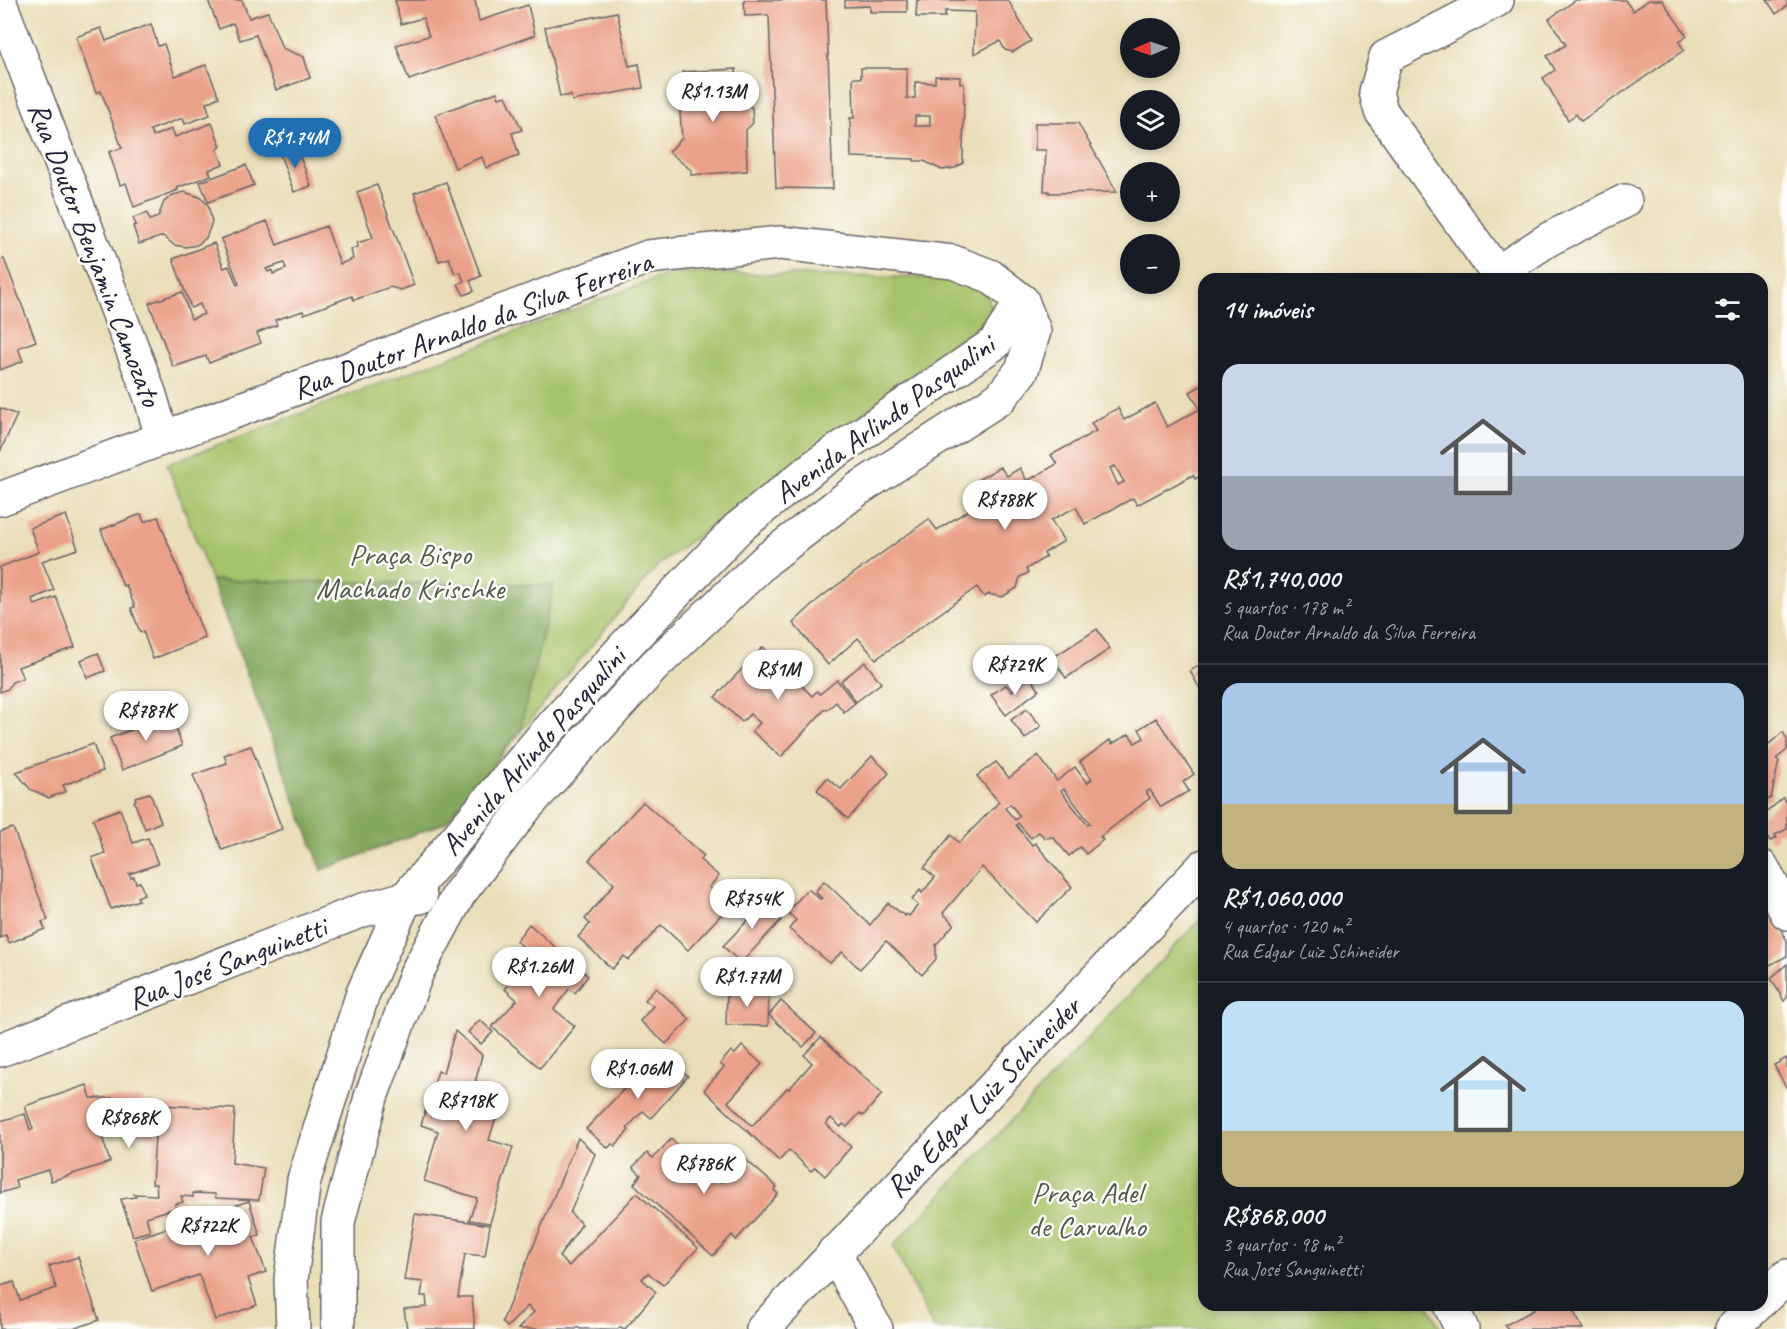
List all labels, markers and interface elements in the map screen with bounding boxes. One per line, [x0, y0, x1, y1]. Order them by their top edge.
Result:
north arrow [1120, 18, 1180, 78]
map controls [1120, 18, 1180, 294]
pin: R$1.13M [658, 72, 768, 123]
text: R$1.13M [680, 79, 746, 104]
button: layers [1120, 90, 1180, 150]
street label: Rua Doutor Benjamin Camozato [19, 97, 171, 413]
pin: R$1.74M [240, 118, 350, 169]
text: R$1.74M [262, 125, 328, 150]
button: + [1120, 162, 1180, 222]
button: − [1120, 234, 1180, 294]
street label: Rua Doutor Arnaldo da Silva Ferreira [287, 242, 659, 408]
text: 14 imóveis [1222, 293, 1312, 326]
icon: filters [1711, 293, 1744, 326]
street label: Avenida Arlindo Pasqualini [766, 324, 1005, 512]
icon: home [1429, 403, 1537, 511]
pin: R$788K [956, 480, 1054, 531]
text: R$788K [977, 487, 1033, 512]
park label: Praça Bispo Machado Krischke [316, 535, 506, 607]
text: R$1,740,000 [1222, 562, 1340, 595]
text: 5 quartos · 178 m² [1222, 595, 1349, 620]
text: Rua Doutor Arnaldo da Silva Ferreira [1222, 620, 1475, 645]
street label: Avenida Arlindo Pasqualini [432, 636, 636, 863]
pin: R$729K [966, 645, 1064, 696]
pin: R$1M [742, 650, 814, 701]
text: R$729K [987, 652, 1043, 677]
text: R$1M [756, 657, 800, 682]
pin: R$787K [97, 691, 195, 742]
text: R$787K [118, 698, 174, 723]
icon: home [1429, 722, 1537, 830]
pin: R$754K [703, 879, 801, 930]
text: R$1,060,000 [1222, 881, 1341, 914]
text: R$754K [724, 886, 780, 911]
street label: Rua José Sanguinetti [122, 906, 335, 1018]
text: 4 quartos · 120 m² [1222, 914, 1349, 939]
text: Rua Edgar Luiz Schineider [1222, 939, 1399, 964]
pin: R$1.26M [484, 947, 594, 998]
text: R$1.26M [506, 954, 572, 979]
pin: R$1.77M [692, 957, 802, 1008]
text: R$1.77M [714, 964, 780, 989]
street label: Rua Edgar Luiz Schineider [877, 987, 1090, 1205]
icon: home [1429, 1040, 1537, 1148]
pin: R$1.06M [583, 1049, 693, 1100]
text: R$1.06M [605, 1056, 671, 1081]
pin: R$718K [417, 1081, 515, 1132]
text: R$718K [438, 1088, 494, 1113]
pin: R$868K [80, 1098, 178, 1149]
text: R$868K [100, 1105, 158, 1130]
pin: R$786K [655, 1144, 753, 1195]
text: R$786K [675, 1151, 733, 1176]
park label: Praça Adel de Carvalho [1028, 1173, 1147, 1245]
text: R$868,000 [1222, 1199, 1324, 1232]
pin: R$722K [159, 1206, 257, 1257]
text: R$722K [180, 1213, 236, 1238]
text: 3 quartos · 98 m² [1222, 1232, 1340, 1257]
text: Rua José Sanguinetti [1222, 1257, 1362, 1282]

